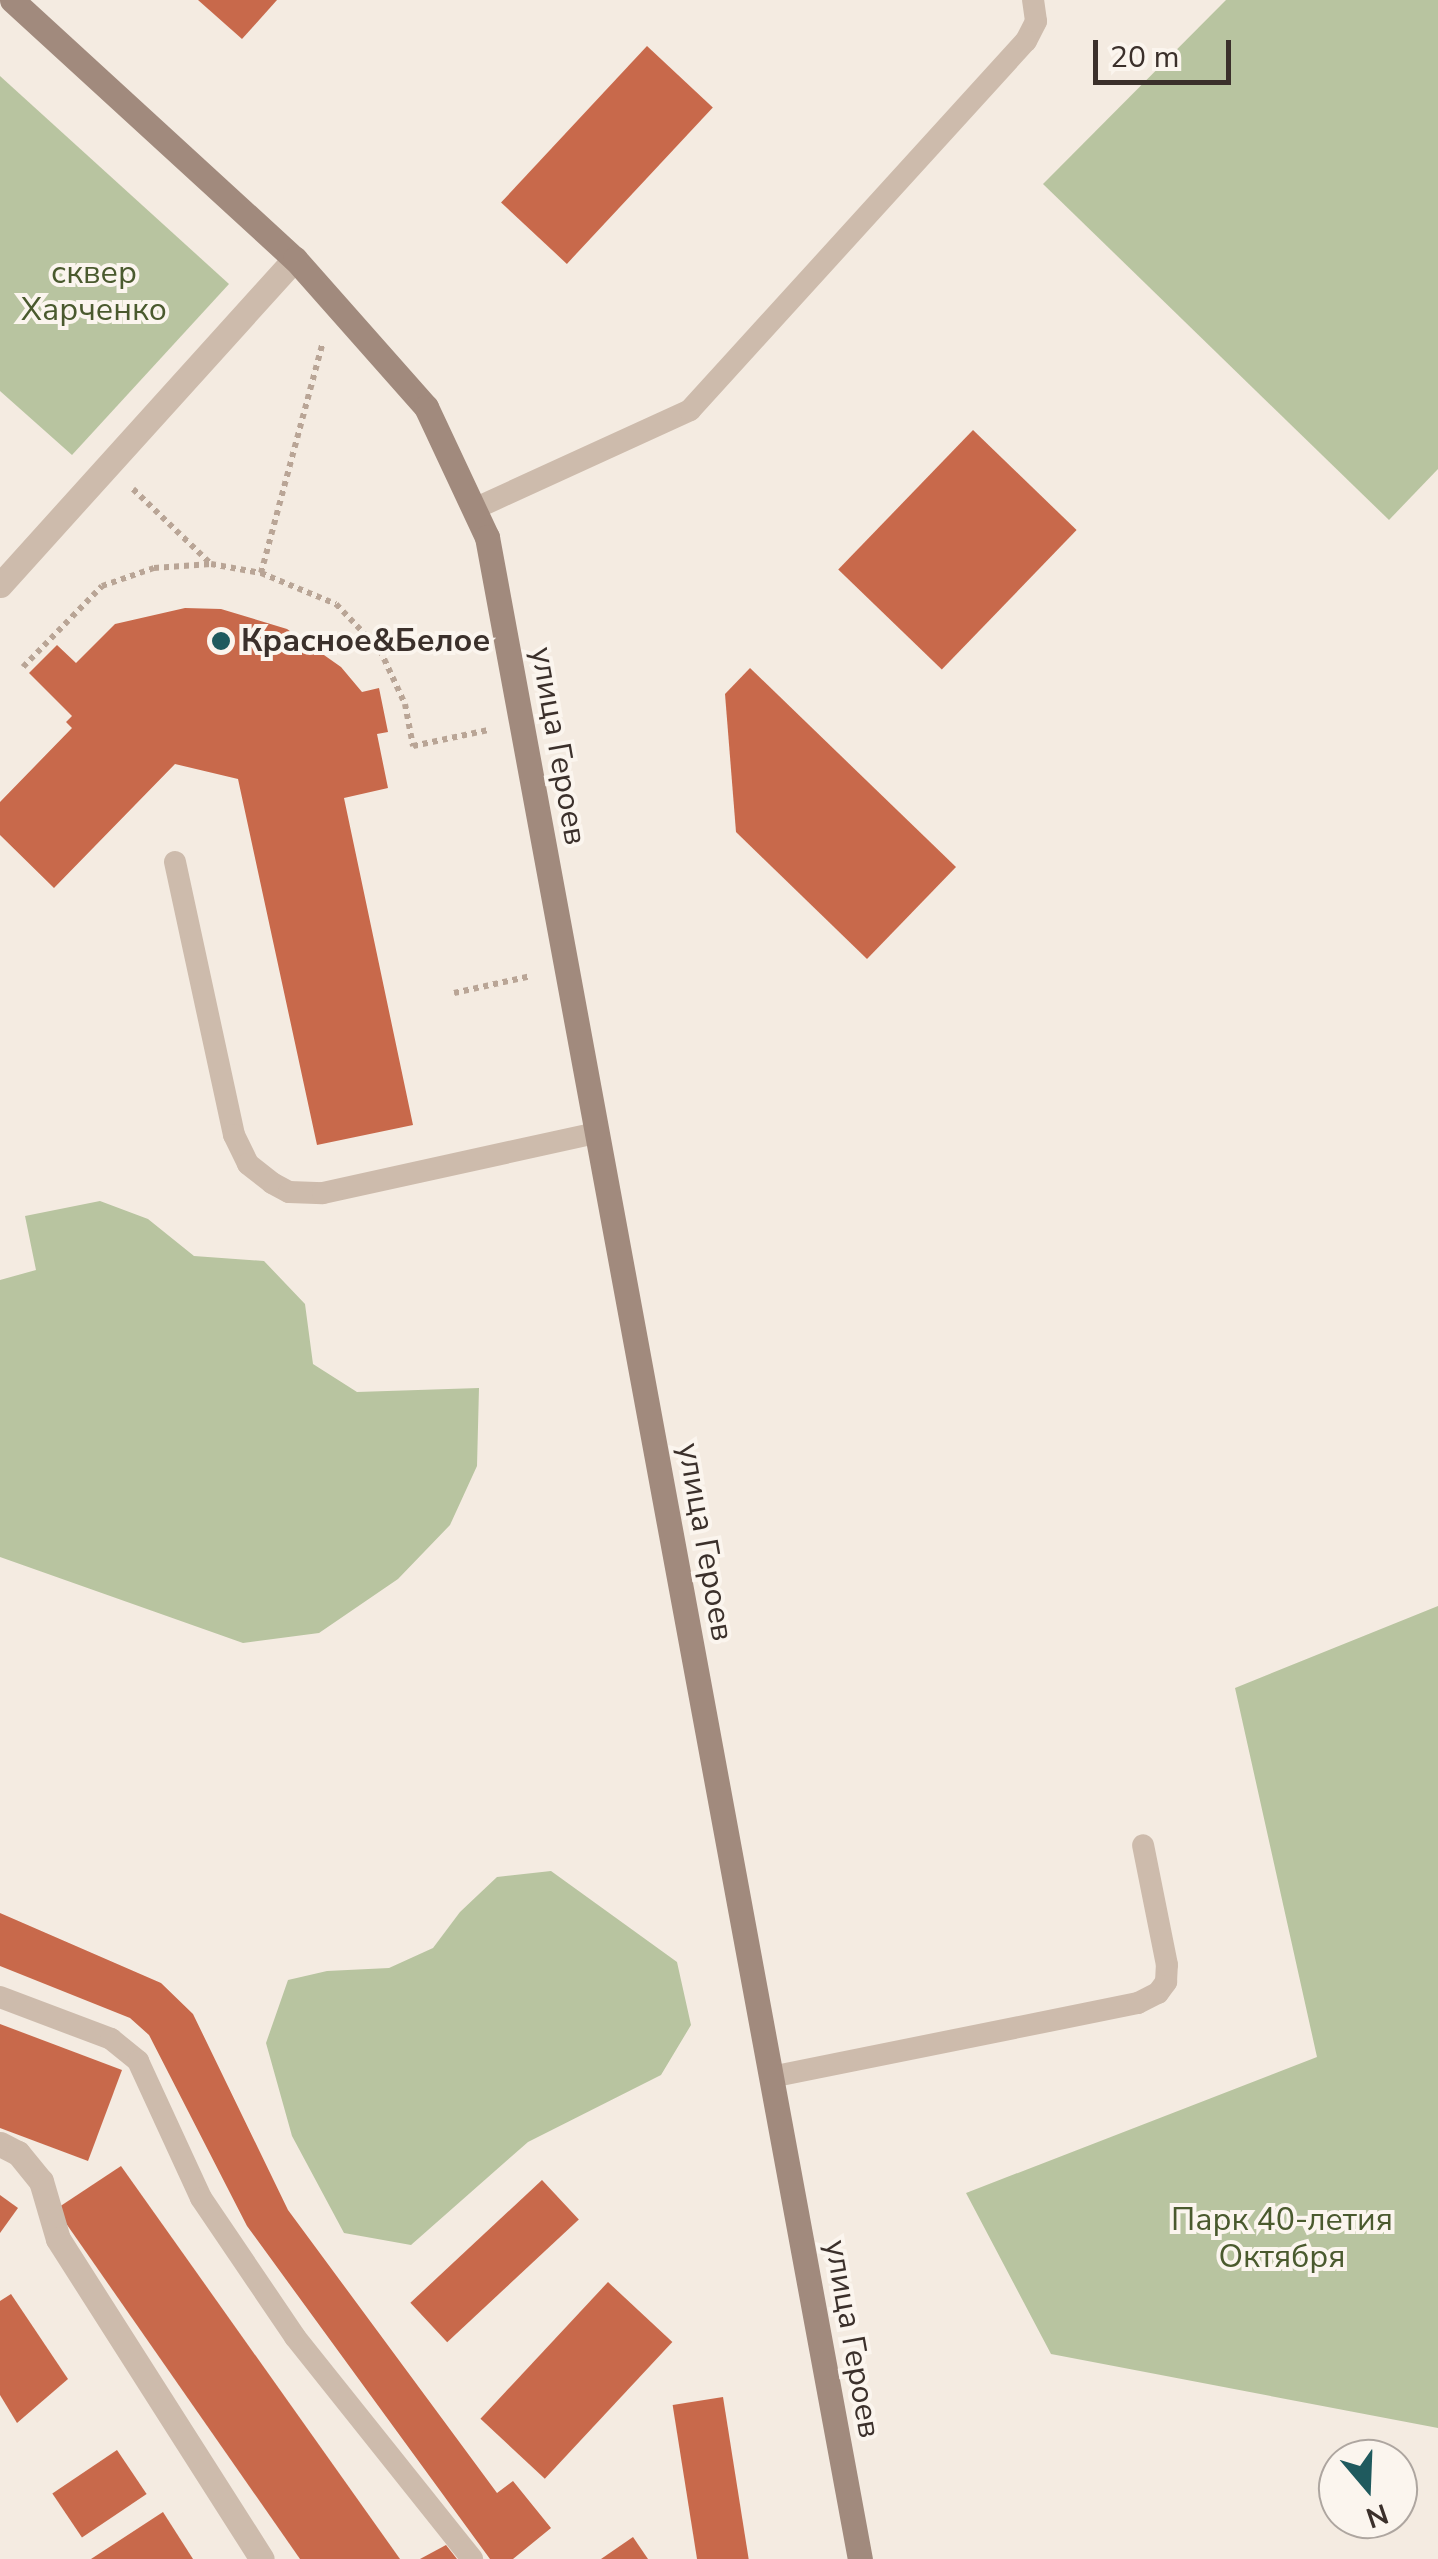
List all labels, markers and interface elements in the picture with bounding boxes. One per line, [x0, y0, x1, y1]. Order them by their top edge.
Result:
scale bar [1098, 20, 1236, 82]
text: 20 m [1110, 37, 1179, 78]
park label: сквер Харченко [21, 255, 167, 330]
place label: Красное&Белое [241, 622, 490, 660]
marker: Красное&Белое [210, 630, 232, 652]
street label: улица Героев [522, 644, 594, 848]
street label: улица Героев [669, 1440, 741, 1644]
park label: Парк 40-летия Октября [1171, 2202, 1393, 2277]
street label: улица Героев [816, 2237, 888, 2441]
north arrow [1318, 2439, 1418, 2539]
text: N [1361, 2494, 1393, 2537]

